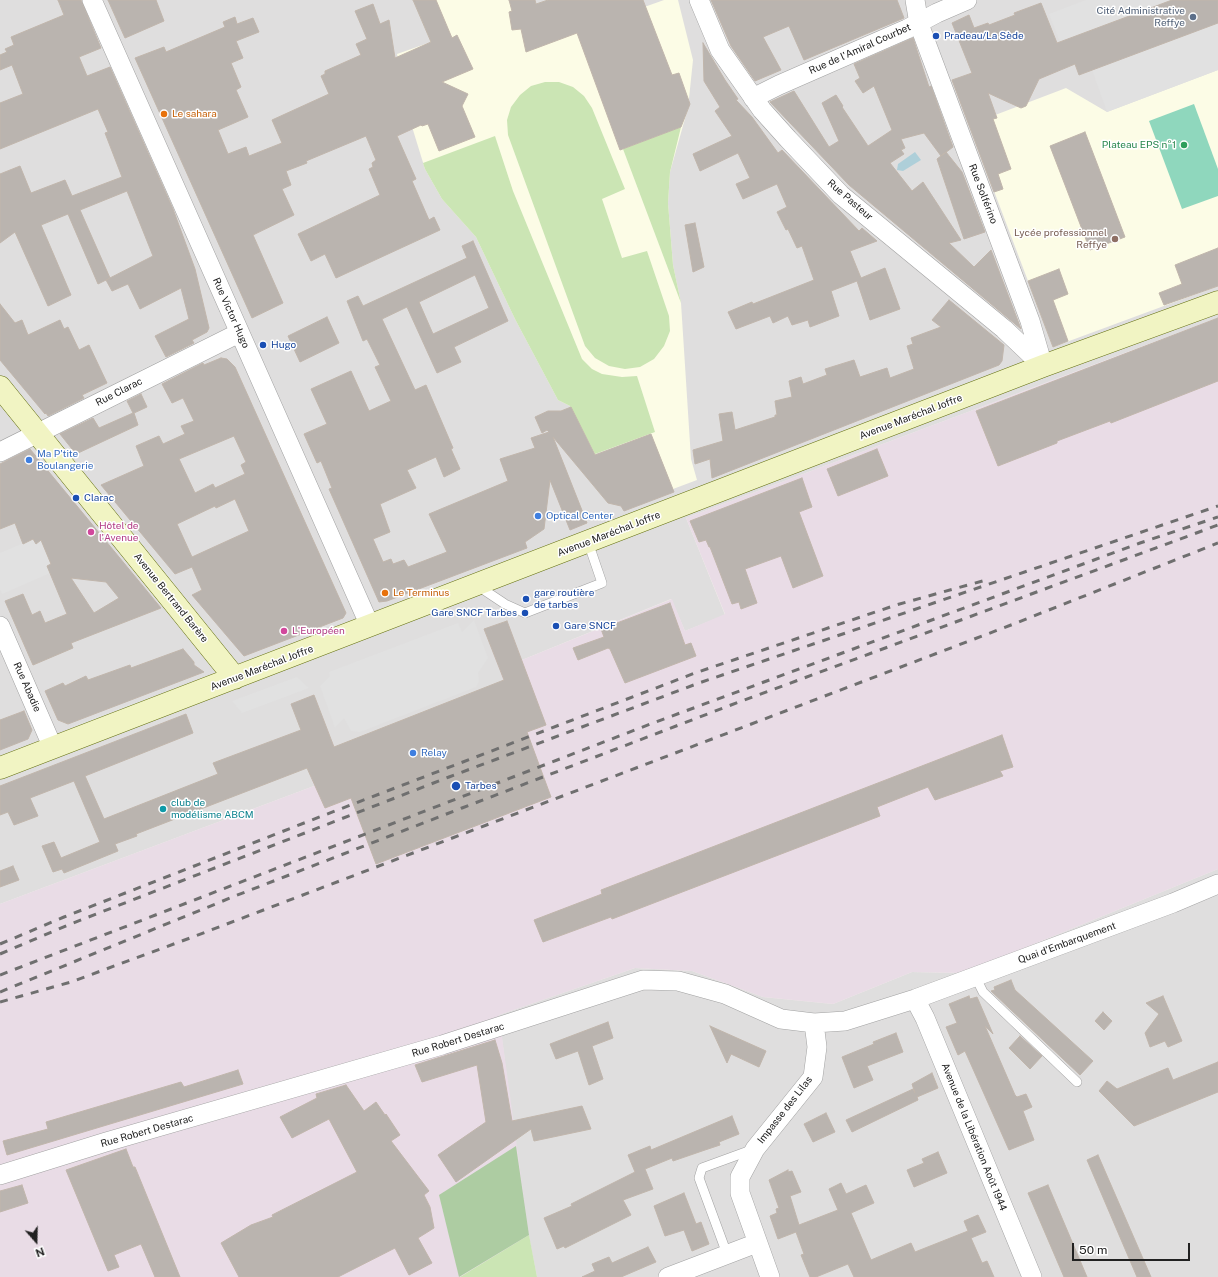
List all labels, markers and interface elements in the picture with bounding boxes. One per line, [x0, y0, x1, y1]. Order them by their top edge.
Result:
place label: Cité Administrative Reffye [1097, 5, 1185, 28]
marker: Cité Administrative Reffye [1188, 12, 1198, 22]
street label: Rue de l'Amiral Courbet [807, 21, 913, 77]
place label: Pradeau/La Sède [944, 30, 1024, 42]
marker: Pradeau/La Sède [931, 31, 941, 41]
place label: Le sahara [172, 108, 217, 120]
marker: Le sahara [159, 109, 169, 119]
place label: Plateau EPS n°1 [1102, 139, 1176, 151]
marker: Plateau EPS n°1 [1179, 140, 1189, 150]
street label: Rue Solférino [966, 162, 1000, 226]
street label: Rue Pasteur [825, 177, 875, 223]
place label: Lycée professionnel Reffye [1014, 227, 1107, 250]
marker: Lycée professionnel Reffye [1110, 234, 1120, 244]
street label: Rue Victor Hugo [210, 276, 252, 350]
place label: Hugo [271, 339, 296, 351]
marker: Hugo [258, 340, 268, 350]
street label: Rue Clarac [94, 375, 144, 409]
street label: Avenue Maréchal Joffre [858, 392, 964, 442]
place label: Ma P'tite Boulangerie [37, 448, 93, 472]
marker: Ma P'tite Boulangerie [24, 455, 34, 465]
place label: Clarac [84, 492, 114, 504]
marker: Clarac [71, 493, 81, 503]
street label: Avenue Maréchal Joffre [556, 509, 662, 559]
place label: Optical Center [546, 510, 613, 522]
marker: Optical Center [533, 511, 543, 521]
place label: Hôtel de l'Avenue [99, 520, 139, 544]
marker: Hôtel de l'Avenue [86, 527, 96, 537]
street label: Avenue Bertrand Barère [131, 551, 211, 645]
place label: Le Terminus [393, 587, 449, 599]
place label: gare routière de tarbes [534, 587, 594, 610]
marker: Le Terminus [380, 588, 390, 598]
marker: gare routière de tarbes [521, 594, 531, 604]
place label: Gare SNCF Tarbes [431, 607, 517, 619]
marker: Gare SNCF Tarbes [520, 608, 530, 618]
place label: Gare SNCF [564, 620, 616, 632]
marker: Gare SNCF [551, 621, 561, 631]
place label: L'Européen [292, 625, 345, 637]
marker: L'Européen [279, 626, 289, 636]
street label: Avenue Maréchal Joffre [209, 643, 315, 693]
street label: Rue Abadie [11, 660, 43, 714]
place label: Relay [421, 747, 447, 759]
marker: Relay [408, 748, 418, 758]
marker: Tarbes [450, 780, 462, 792]
place label: Tarbes [465, 780, 496, 792]
place label: club de modélisme ABCM [171, 797, 254, 820]
marker: club de modélisme ABCM [158, 804, 168, 814]
street label: Quai d'Embarquement [1016, 920, 1118, 966]
street label: Rue Robert Destarac [410, 1020, 506, 1060]
street label: Avenue de la Libération Août 1944 [939, 1061, 1009, 1213]
street label: Impasse des Lilas [755, 1074, 815, 1146]
street label: Rue Robert Destarac [99, 1112, 195, 1150]
north arrow [16, 1221, 56, 1261]
scale bar [1074, 1235, 1192, 1261]
text: 50 m [1079, 1243, 1107, 1257]
text: N [34, 1245, 46, 1259]

